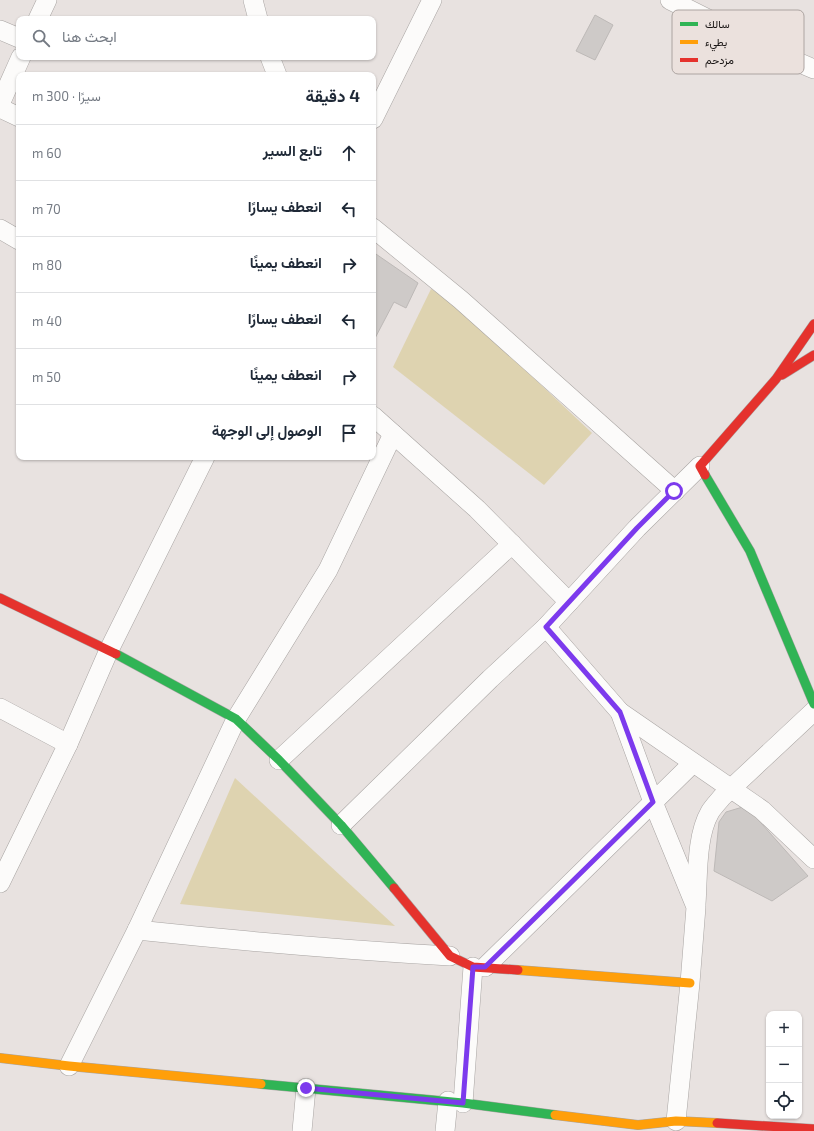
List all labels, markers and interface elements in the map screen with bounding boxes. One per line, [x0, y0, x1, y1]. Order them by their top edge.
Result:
legend [672, 10, 804, 74]
search box [16, 16, 376, 60]
text: سالك [705, 17, 730, 30]
icon: search [30, 27, 52, 49]
text: ابحث هنا [62, 27, 117, 45]
text: بطيء [705, 35, 727, 52]
text: مزدحم [705, 53, 734, 68]
text: 4 دقيقة [305, 85, 360, 105]
text: سيرًا · 300 m [32, 88, 101, 104]
text: تابع السير [263, 141, 322, 159]
icon: ahead [338, 142, 360, 164]
text: 60 m [32, 145, 62, 161]
text: انعطف يسارًا [248, 197, 322, 215]
icon: left [338, 198, 360, 220]
text: 70 m [32, 201, 61, 217]
text: انعطف يمينًا [250, 253, 322, 271]
icon: right [338, 254, 360, 276]
text: 80 m [32, 257, 62, 273]
text: انعطف يسارًا [248, 309, 322, 327]
icon: left [338, 310, 360, 332]
text: 40 m [32, 313, 62, 329]
text: انعطف يمينًا [250, 365, 322, 383]
icon: right [338, 366, 360, 388]
text: 50 m [32, 369, 61, 385]
text: الوصول إلى الوجهة [212, 421, 322, 439]
icon: arrive [338, 422, 360, 444]
route start [665, 482, 683, 500]
map controls [766, 1011, 802, 1119]
button: + [766, 1011, 802, 1047]
button: − [766, 1047, 802, 1083]
route end [297, 1079, 315, 1097]
button: locate [766, 1083, 802, 1119]

